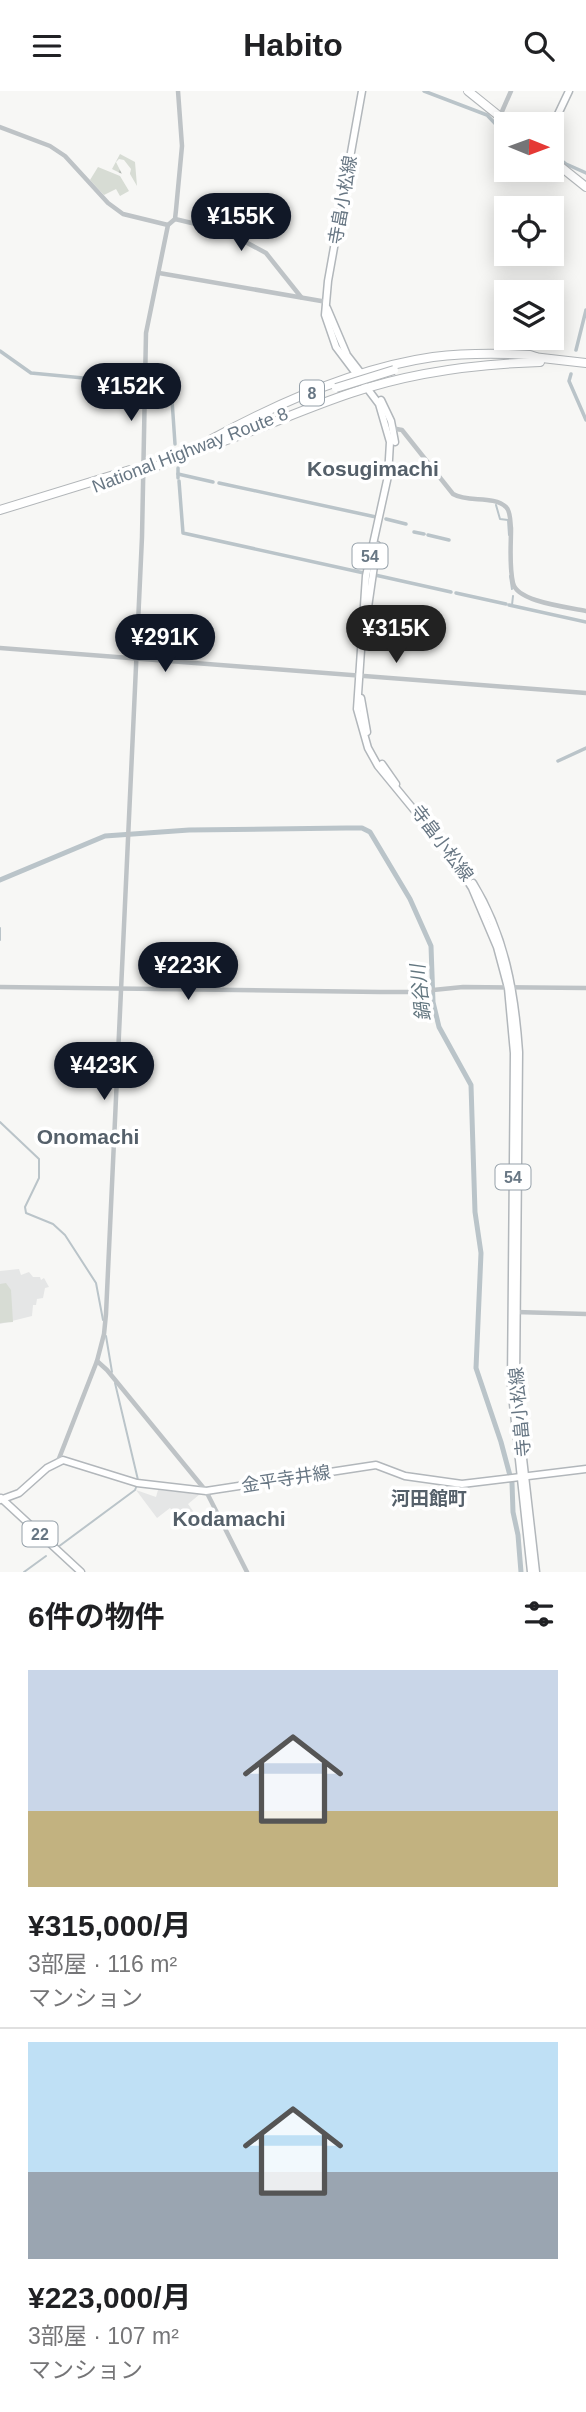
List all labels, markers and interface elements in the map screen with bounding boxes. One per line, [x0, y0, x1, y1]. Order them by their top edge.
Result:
icon: menu [28, 27, 66, 65]
text: Habito [243, 27, 343, 63]
icon: search [520, 27, 558, 65]
north arrow [494, 112, 564, 182]
map controls [494, 112, 564, 350]
street label: 寺畠小松線 [325, 154, 361, 246]
pin: ¥155K [192, 193, 290, 253]
button: locate [494, 196, 564, 266]
text: ¥155K [207, 203, 275, 229]
button: layers [494, 280, 564, 350]
pin: ¥152K [82, 363, 180, 423]
text: ¥152K [97, 373, 165, 399]
road number: 8 [300, 381, 324, 405]
street label: National Highway Route 8 [89, 403, 291, 497]
district label: Kosugimachi [307, 457, 439, 480]
road number: 54 [352, 543, 388, 569]
pin: ¥315K [347, 605, 445, 665]
pin: ¥291K [116, 615, 214, 674]
text: ¥315K [362, 615, 430, 641]
text: ¥291K [131, 624, 199, 650]
street label: 寺畠小松線 [407, 801, 477, 885]
pin: ¥223K [139, 943, 237, 1002]
text: ¥223K [154, 952, 222, 978]
water label: 鍋谷川 [407, 962, 434, 1022]
pin: ¥423K [55, 1042, 153, 1102]
text: ¥423K [70, 1052, 138, 1078]
district label: Onomachi [37, 1125, 139, 1148]
road number: 54 [496, 1165, 530, 1189]
street label: 寺畠小松線 [506, 1366, 534, 1458]
street label: 金平寺井線 [240, 1462, 332, 1496]
district label: 河田館町 [391, 1488, 467, 1509]
district label: Kodamachi [172, 1507, 286, 1530]
road number: 22 [22, 1521, 58, 1547]
icon: filters [520, 1595, 558, 1633]
text: 6件の物件 [28, 1600, 165, 1633]
icon: home [230, 1716, 356, 1842]
text: ¥315,000/月 [28, 1909, 191, 1942]
text: 3部屋 · 116 m² [28, 1951, 177, 1977]
text: マンション [28, 1985, 143, 2011]
icon: home [230, 2088, 356, 2214]
text: ¥223,000/月 [28, 2281, 191, 2314]
text: 3部屋 · 107 m² [28, 2323, 179, 2349]
text: マンション [28, 2357, 143, 2383]

